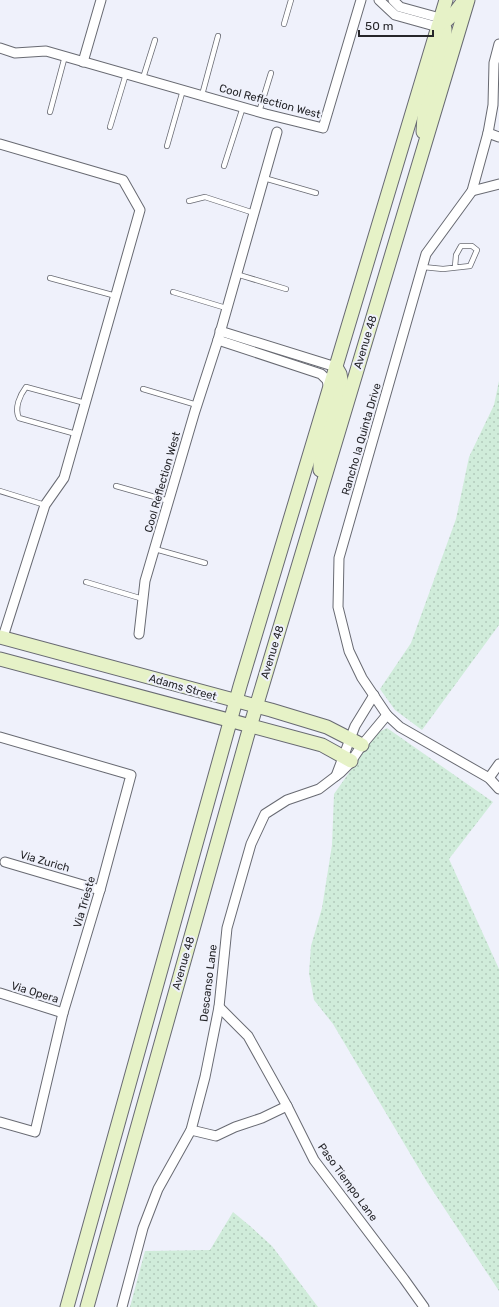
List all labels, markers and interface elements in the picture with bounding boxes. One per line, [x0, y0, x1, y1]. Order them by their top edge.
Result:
scale bar [359, 12, 433, 38]
text: 50 m [365, 19, 393, 33]
street label: Cool Reflection West [218, 82, 323, 121]
street label: Avenue 48 [351, 314, 380, 370]
street label: Rancho la Quinta Drive [339, 382, 384, 497]
street label: Cool Reflection West [142, 429, 183, 534]
street label: Avenue 48 [258, 624, 287, 680]
street label: Adams Street [148, 672, 219, 704]
street label: Via Zurich [18, 848, 71, 875]
street label: Via Trieste [71, 875, 98, 929]
street label: Avenue 48 [170, 935, 197, 991]
street label: Descanso Lane [197, 944, 220, 1023]
street label: Via Opera [10, 979, 60, 1006]
street label: Paso Tiempo Lane [315, 1141, 380, 1224]

